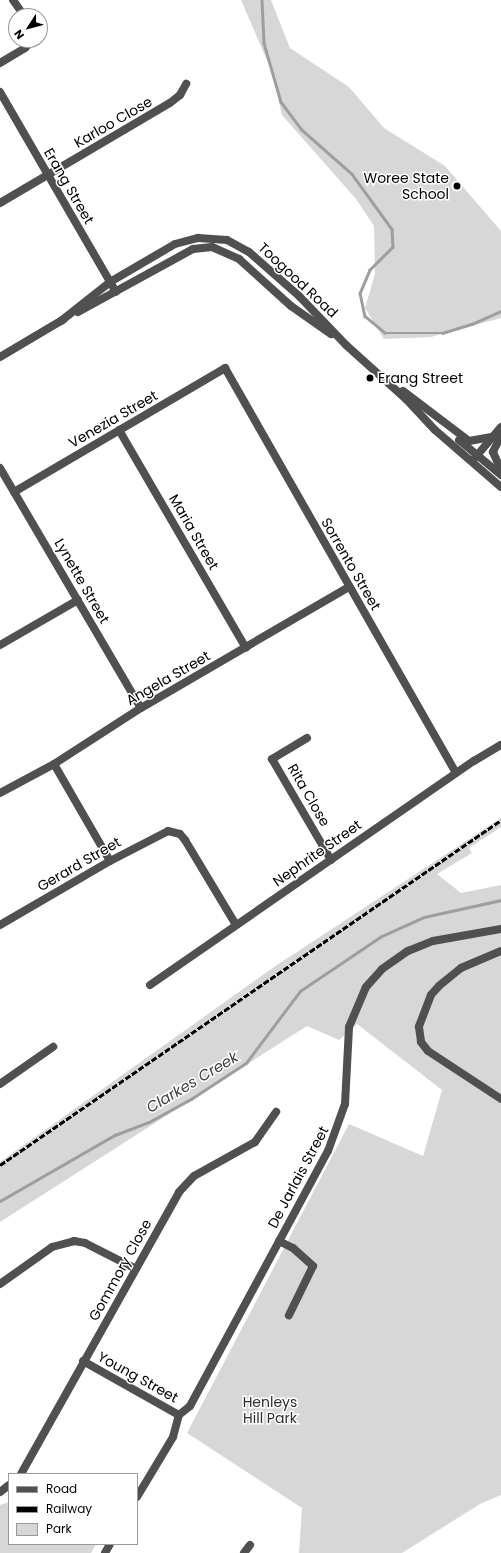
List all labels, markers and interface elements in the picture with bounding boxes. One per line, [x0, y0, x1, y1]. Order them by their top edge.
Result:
north arrow [8, 8, 48, 48]
text: N [10, 26, 28, 43]
street label: Karloo Close [71, 93, 155, 151]
street label: Erang Street [40, 145, 98, 227]
place label: Woree State School [364, 170, 449, 202]
marker: Woree State School [452, 181, 462, 191]
street label: Toogood Road [255, 239, 341, 321]
place label: Erang Street [378, 370, 463, 386]
marker: Erang Street [365, 373, 375, 383]
street label: Venezia Street [66, 387, 160, 451]
street label: Maria Street [166, 491, 222, 573]
street label: Sorrento Street [318, 515, 384, 613]
street label: Lynette Street [51, 536, 113, 626]
street label: Angela Street [123, 647, 213, 709]
street label: Rita Close [284, 761, 334, 829]
street label: Nephrite Street [270, 816, 364, 890]
street label: Gerard Street [34, 833, 124, 895]
water label: Clarkes Creek [143, 1048, 241, 1116]
street label: De Jarlais Street [264, 1123, 332, 1231]
street label: Gommory Close [85, 1216, 155, 1324]
street label: Young Street [95, 1348, 181, 1406]
park label: Henleys Hill Park [243, 1394, 297, 1426]
legend [8, 1473, 138, 1545]
text: Road [46, 1480, 77, 1497]
text: Railway [46, 1500, 92, 1517]
text: Park [46, 1520, 72, 1537]

